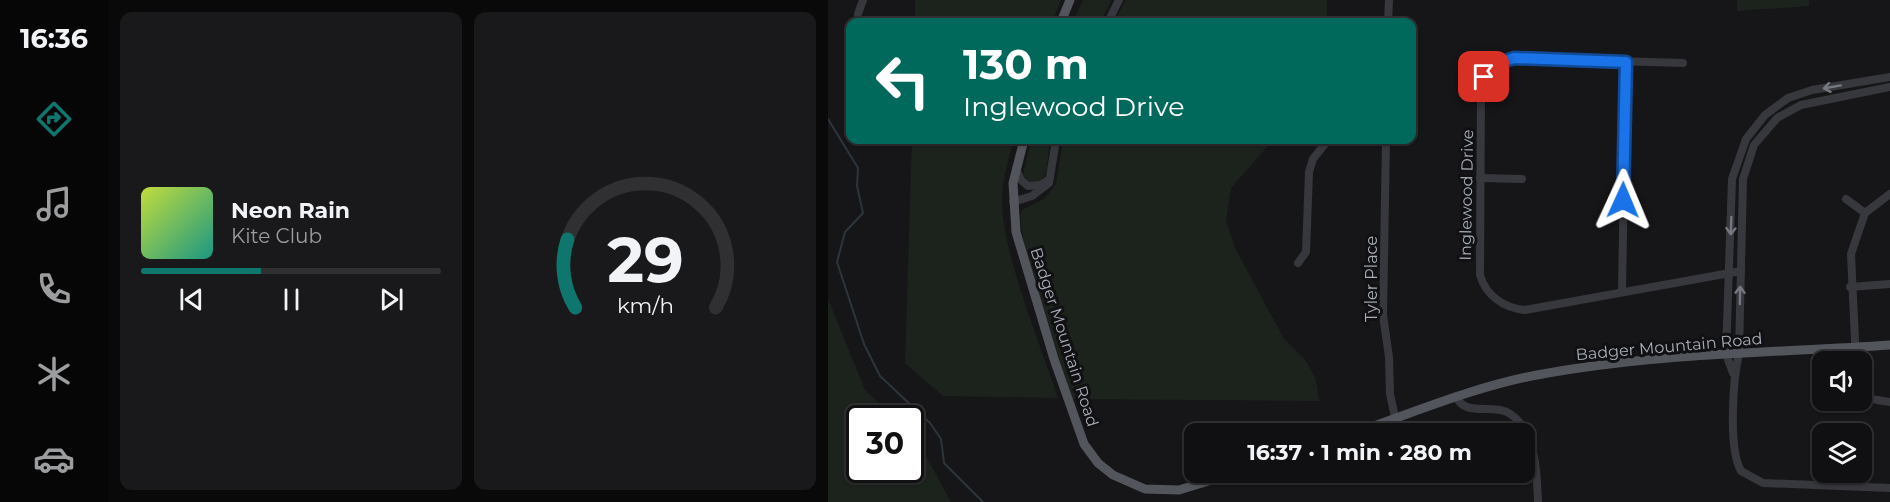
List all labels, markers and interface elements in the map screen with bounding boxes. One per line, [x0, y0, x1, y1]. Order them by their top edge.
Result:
text: 16:36 [20, 22, 88, 55]
text: 130 m [963, 38, 1089, 90]
icon: left [864, 42, 942, 120]
pin [1458, 51, 1509, 102]
icon: arrive [1467, 60, 1500, 93]
one-way arrow [1823, 82, 1843, 93]
text: Inglewood Drive [963, 90, 1185, 123]
icon: directions [33, 98, 75, 140]
street label: Inglewood Drive [1456, 129, 1477, 261]
position arrow [1591, 168, 1655, 232]
icon: music [33, 183, 75, 225]
text: Neon Rain [231, 197, 350, 224]
one-way arrow [1725, 216, 1736, 236]
text: 29 [607, 222, 683, 298]
text: Kite Club [231, 224, 322, 248]
street label: Tyler Place [1362, 236, 1381, 322]
street label: Badger Mountain Road [1027, 245, 1102, 429]
icon: phone [33, 268, 75, 310]
icon: previous [175, 283, 208, 316]
icon: pause [275, 283, 308, 316]
icon: next [375, 283, 408, 316]
one-way arrow [1734, 286, 1746, 306]
text: km/h [616, 292, 674, 318]
street label: Badger Mountain Road [1575, 329, 1763, 364]
map controls [1812, 351, 1872, 483]
button: sound [1812, 351, 1872, 411]
icon: climate [33, 353, 75, 395]
speed limit sign: 30 [846, 405, 924, 483]
button: layers [1812, 423, 1872, 483]
icon: car [33, 438, 75, 480]
text: 16:37 · 1 min · 280 m [1247, 439, 1472, 466]

